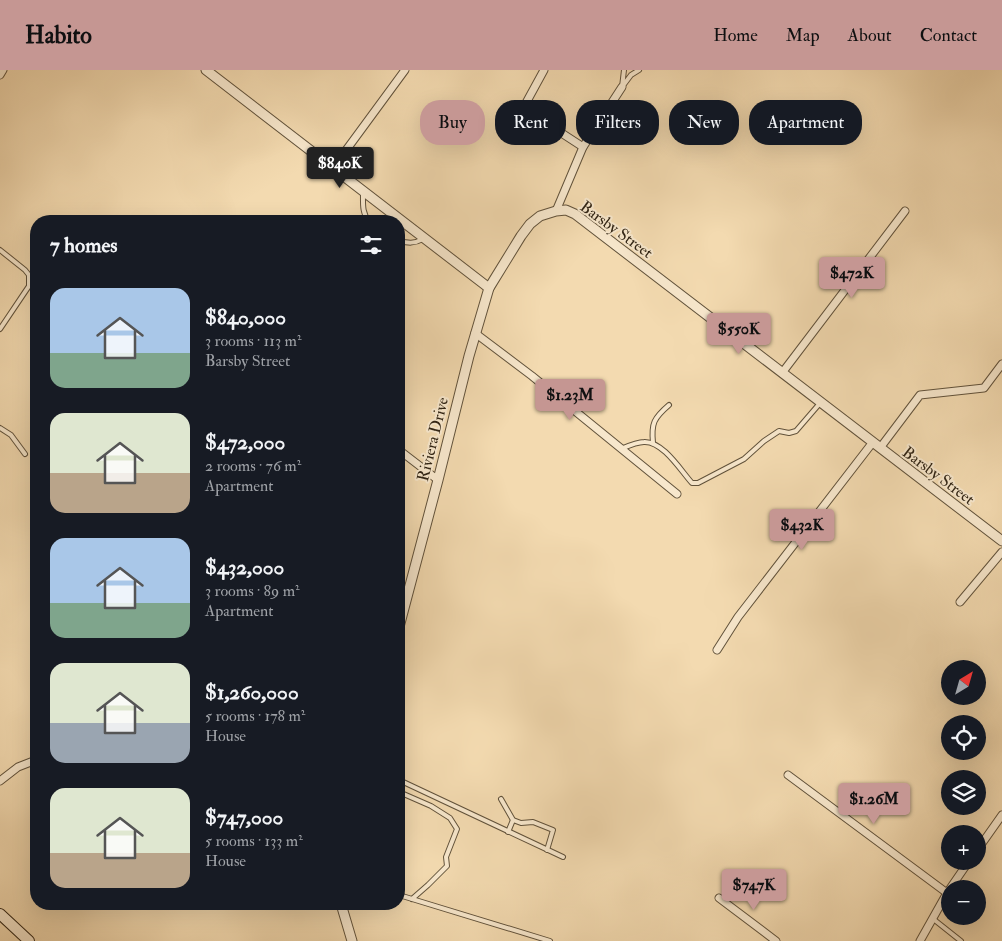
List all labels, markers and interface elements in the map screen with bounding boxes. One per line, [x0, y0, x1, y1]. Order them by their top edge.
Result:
text: Habito [25, 20, 92, 51]
text: Home [713, 24, 758, 47]
text: Map [786, 24, 820, 47]
text: About [848, 24, 892, 47]
text: Contact [920, 24, 977, 47]
chip: Buy [420, 100, 485, 145]
chip: Rent [495, 100, 566, 145]
chip: Filters [576, 100, 659, 145]
chip: New [669, 100, 739, 145]
chip: Apartment [749, 100, 862, 145]
pin: $840K [305, 146, 375, 189]
text: $840K [318, 153, 362, 173]
street label: Barsby Street [576, 197, 657, 263]
icon: filters [357, 231, 385, 259]
text: 7 homes [50, 232, 117, 259]
pin: $472K [817, 256, 887, 299]
text: $472K [830, 263, 874, 283]
text: $840,000 [205, 304, 286, 331]
icon: home [90, 308, 150, 368]
pin: $550K [704, 312, 774, 355]
text: $550K [718, 319, 760, 339]
text: 3 rooms · 113 m² [205, 331, 301, 351]
text: Barsby Street [205, 351, 290, 371]
pin: $1.23M [529, 378, 611, 421]
text: $1.23M [546, 385, 594, 405]
street label: Riviera Drive [413, 395, 453, 483]
text: $472,000 [205, 429, 285, 456]
icon: home [90, 433, 150, 493]
street label: Barsby Street [898, 442, 978, 509]
text: 2 rooms · 76 m² [205, 456, 301, 476]
text: Apartment [205, 476, 273, 496]
pin: $432K [767, 508, 837, 551]
text: $432K [780, 515, 824, 535]
text: $432,000 [205, 554, 284, 581]
icon: home [90, 558, 150, 618]
text: 3 rooms · 89 m² [205, 581, 300, 601]
text: Apartment [205, 601, 273, 621]
north arrow [941, 660, 986, 705]
map controls [941, 660, 986, 925]
text: $1,260,000 [205, 679, 299, 706]
icon: home [90, 683, 150, 743]
text: 5 rooms · 178 m² [205, 706, 305, 726]
button: locate [941, 715, 986, 760]
text: House [205, 726, 246, 746]
button: layers [941, 770, 986, 815]
pin: $1.26M [833, 782, 915, 825]
text: $1.26M [849, 789, 899, 809]
text: $747,000 [205, 804, 283, 831]
icon: home [90, 808, 150, 868]
button: + [941, 825, 986, 870]
text: 5 rooms · 133 m² [205, 831, 303, 851]
text: House [205, 851, 246, 871]
pin: $747K [719, 868, 789, 911]
text: $747K [733, 875, 775, 895]
button: − [941, 880, 986, 925]

